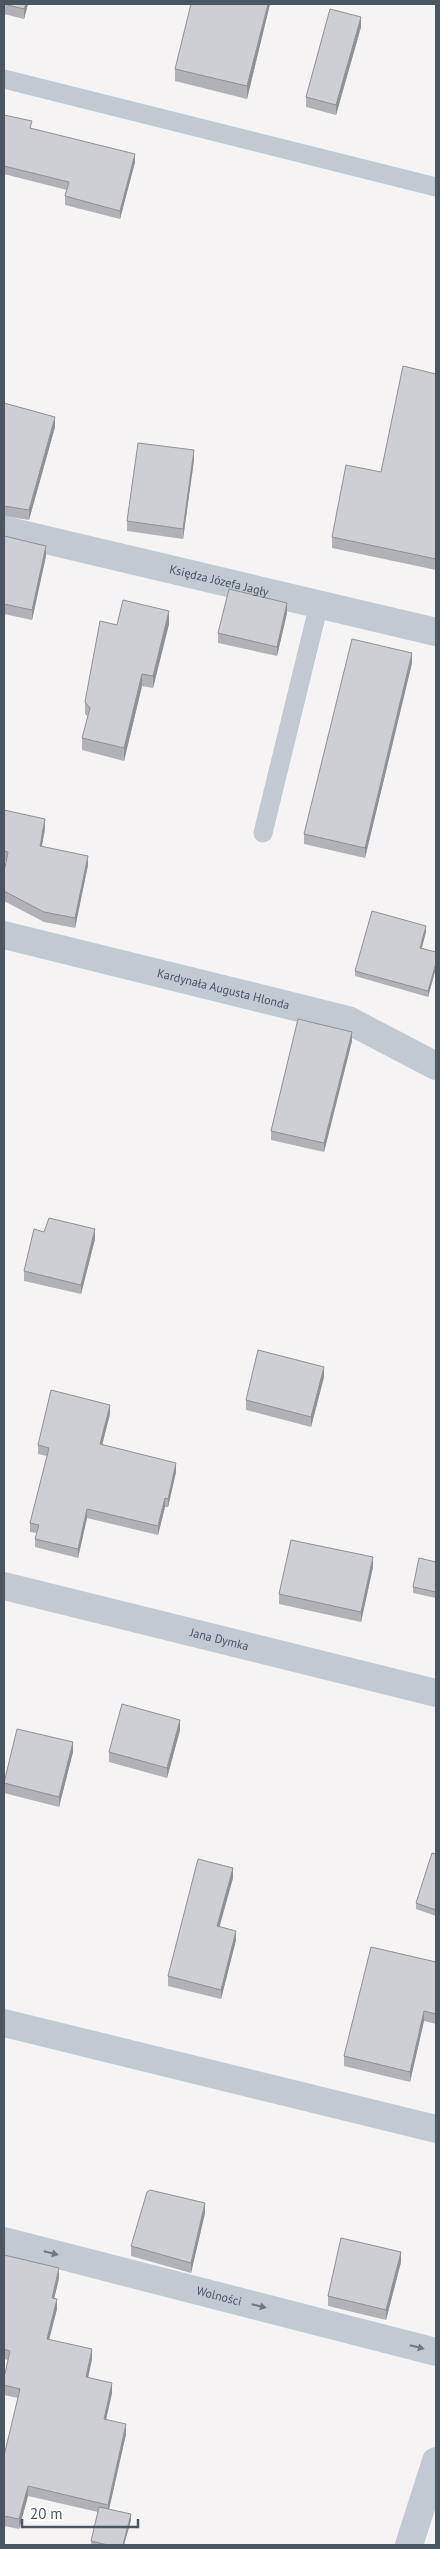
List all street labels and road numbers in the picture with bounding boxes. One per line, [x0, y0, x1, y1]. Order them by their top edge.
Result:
street label: Księdza Józefa Jagły [168, 561, 271, 599]
street label: Kardynała Augusta Hlonda [156, 965, 291, 1012]
street label: Jana Dymka [188, 1624, 251, 1653]
street label: Wolności [195, 2283, 243, 2309]

